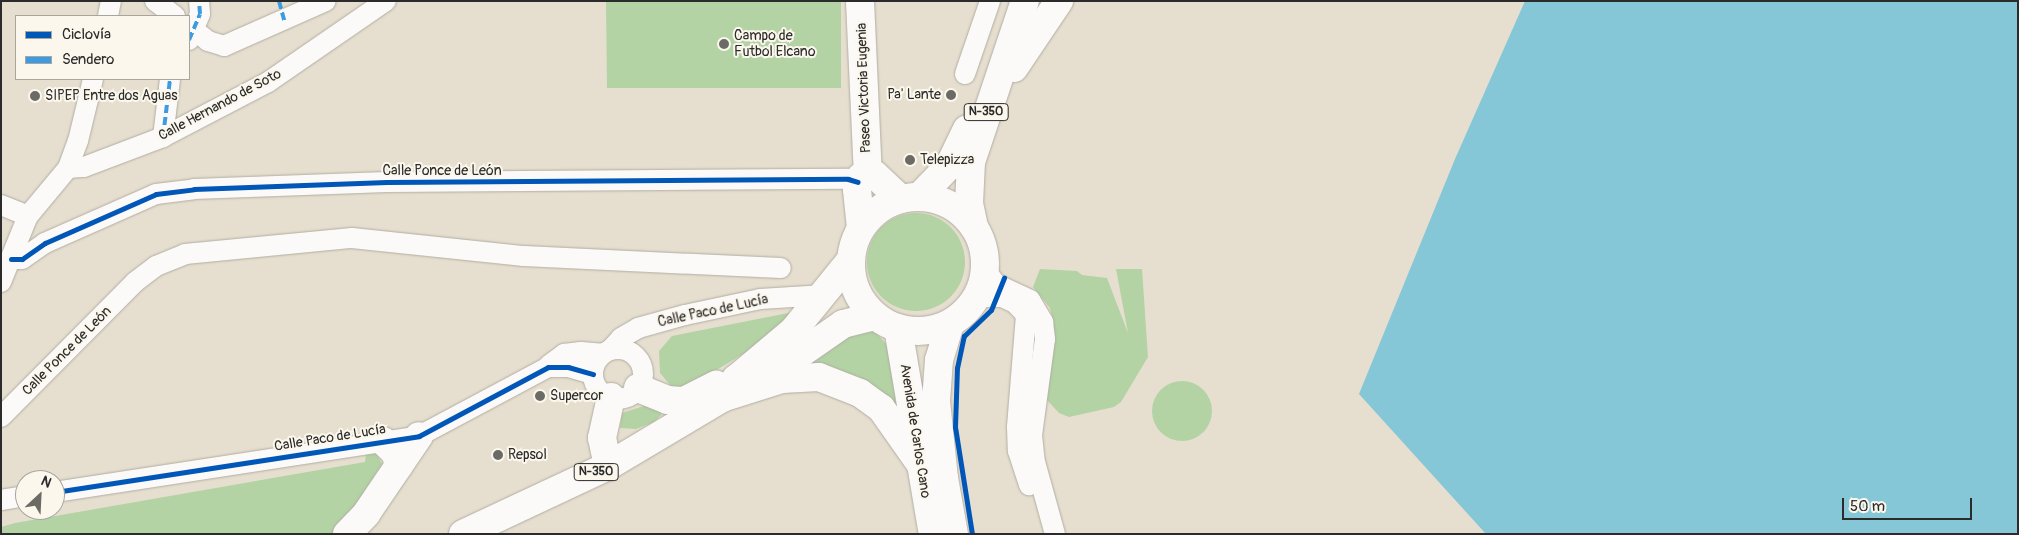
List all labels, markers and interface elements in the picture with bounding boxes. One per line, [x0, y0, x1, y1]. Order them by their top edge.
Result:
legend [15, 15, 190, 80]
street label: Paseo Victoria Eugenia [853, 22, 875, 154]
text: Ciclovía [62, 25, 111, 44]
place label: Campo de Futbol Elcano [734, 28, 815, 60]
marker: Campo de Futbol Elcano [718, 38, 730, 50]
text: Sendero [62, 50, 114, 69]
street label: Calle Hernando de Soto [156, 65, 284, 145]
place label: Pa' Lante [887, 87, 941, 103]
place label: SIPEP Entre dos Aguas [45, 88, 178, 104]
marker: Pa' Lante [945, 89, 957, 101]
marker: SIPEP Entre dos Aguas [29, 90, 41, 102]
road number: N-350 [964, 102, 1008, 121]
place label: Telepizza [920, 152, 974, 168]
marker: Telepizza [904, 154, 916, 166]
street label: Calle Ponce de León [382, 163, 502, 179]
street label: Calle Paco de Lucía [656, 291, 770, 331]
street label: Calle Ponce de León [19, 303, 115, 399]
street label: Avenida de Carlos Cano [896, 363, 934, 499]
place label: Supercor [550, 388, 603, 404]
marker: Supercor [534, 390, 546, 402]
street label: Calle Paco de Lucía [273, 421, 387, 455]
place label: Repsol [508, 447, 547, 463]
marker: Repsol [492, 449, 504, 461]
road number: N-350 [574, 462, 618, 482]
north arrow [15, 470, 65, 520]
text: N [38, 472, 54, 492]
scale bar [1844, 488, 1974, 520]
text: 50 m [1850, 497, 1885, 516]

